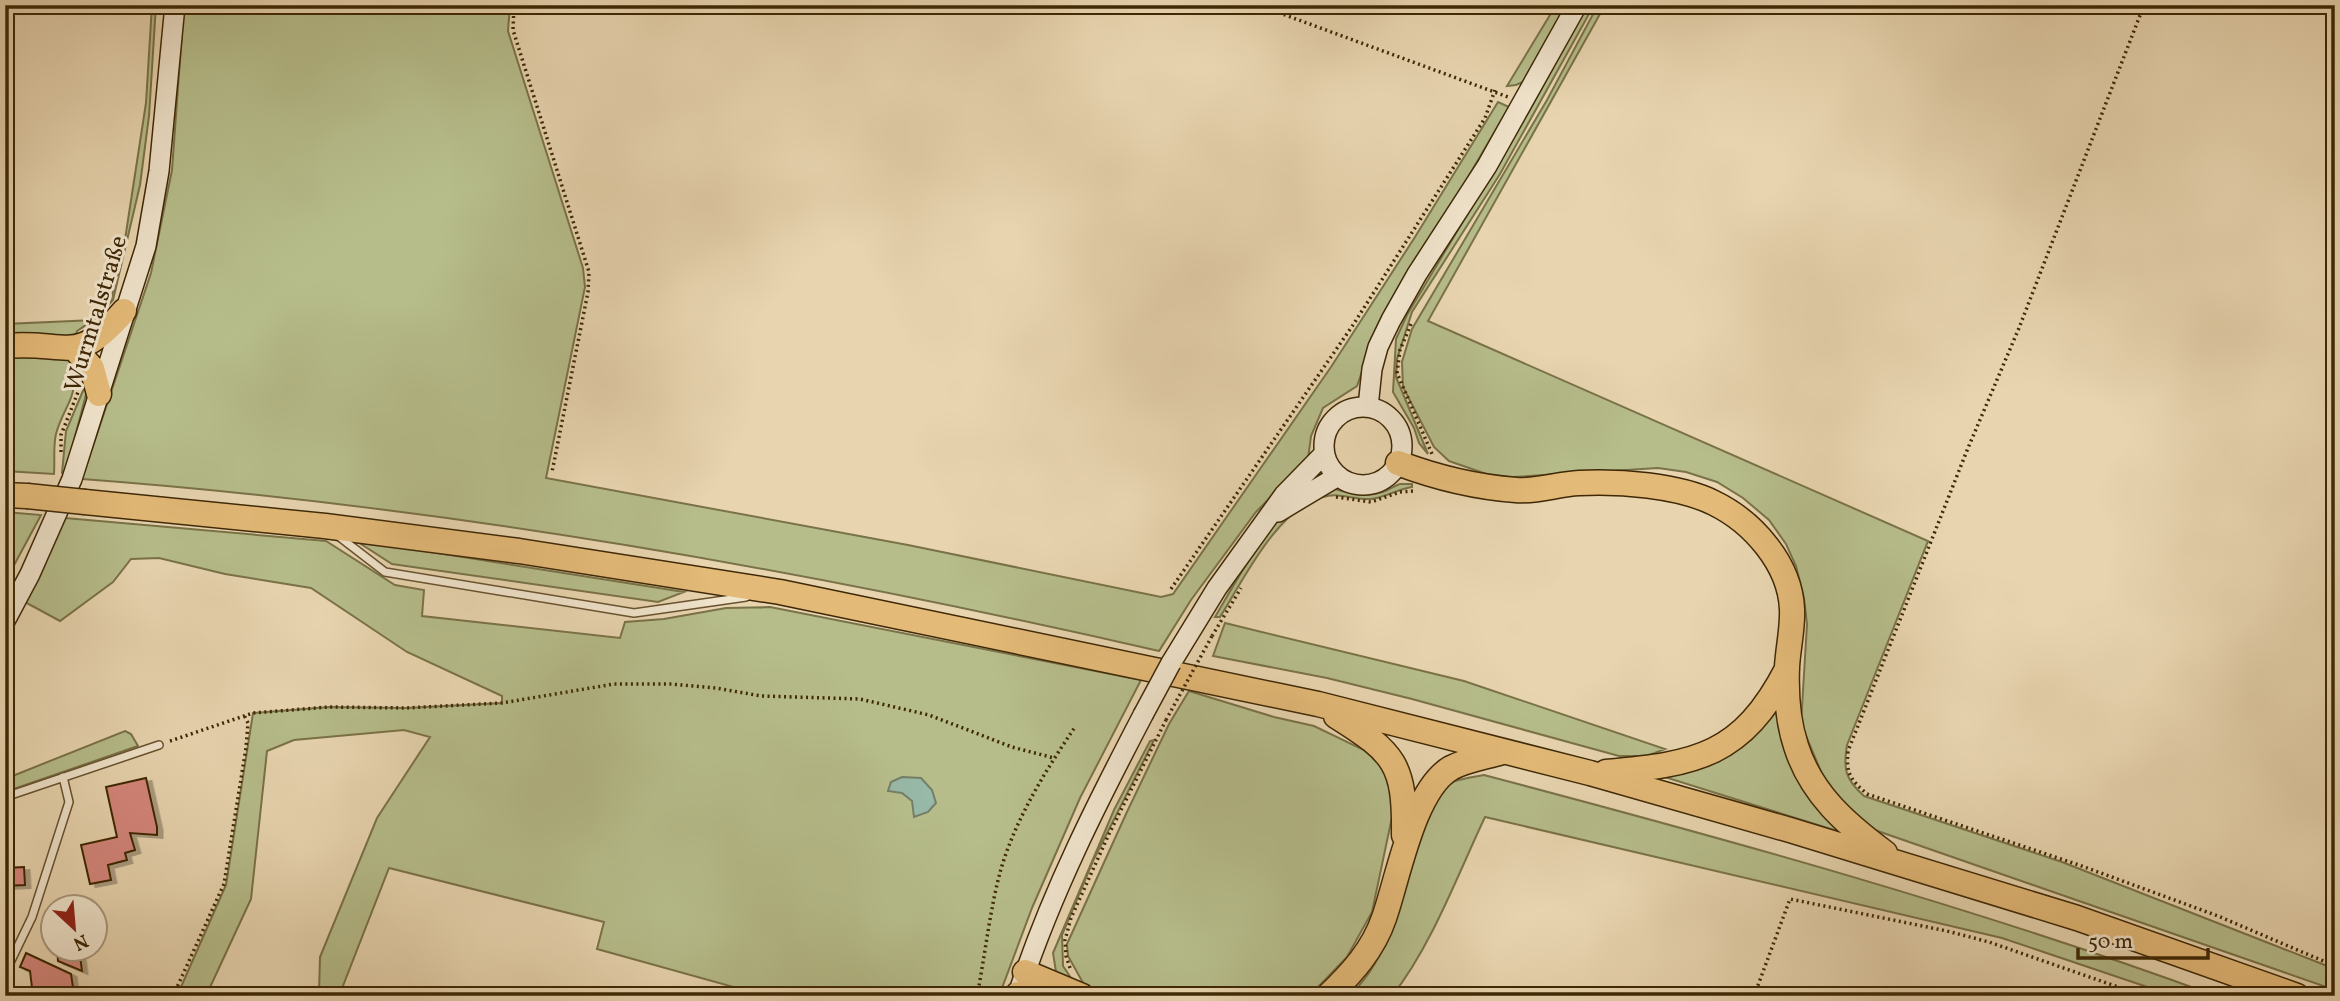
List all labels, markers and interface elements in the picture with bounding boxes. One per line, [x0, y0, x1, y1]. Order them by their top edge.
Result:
street label: Wurmtalstraße [57, 232, 137, 396]
north arrow [38, 892, 108, 962]
scale bar [2078, 917, 2207, 961]
text: N [68, 927, 92, 956]
text: 50 m [2088, 928, 2133, 957]

